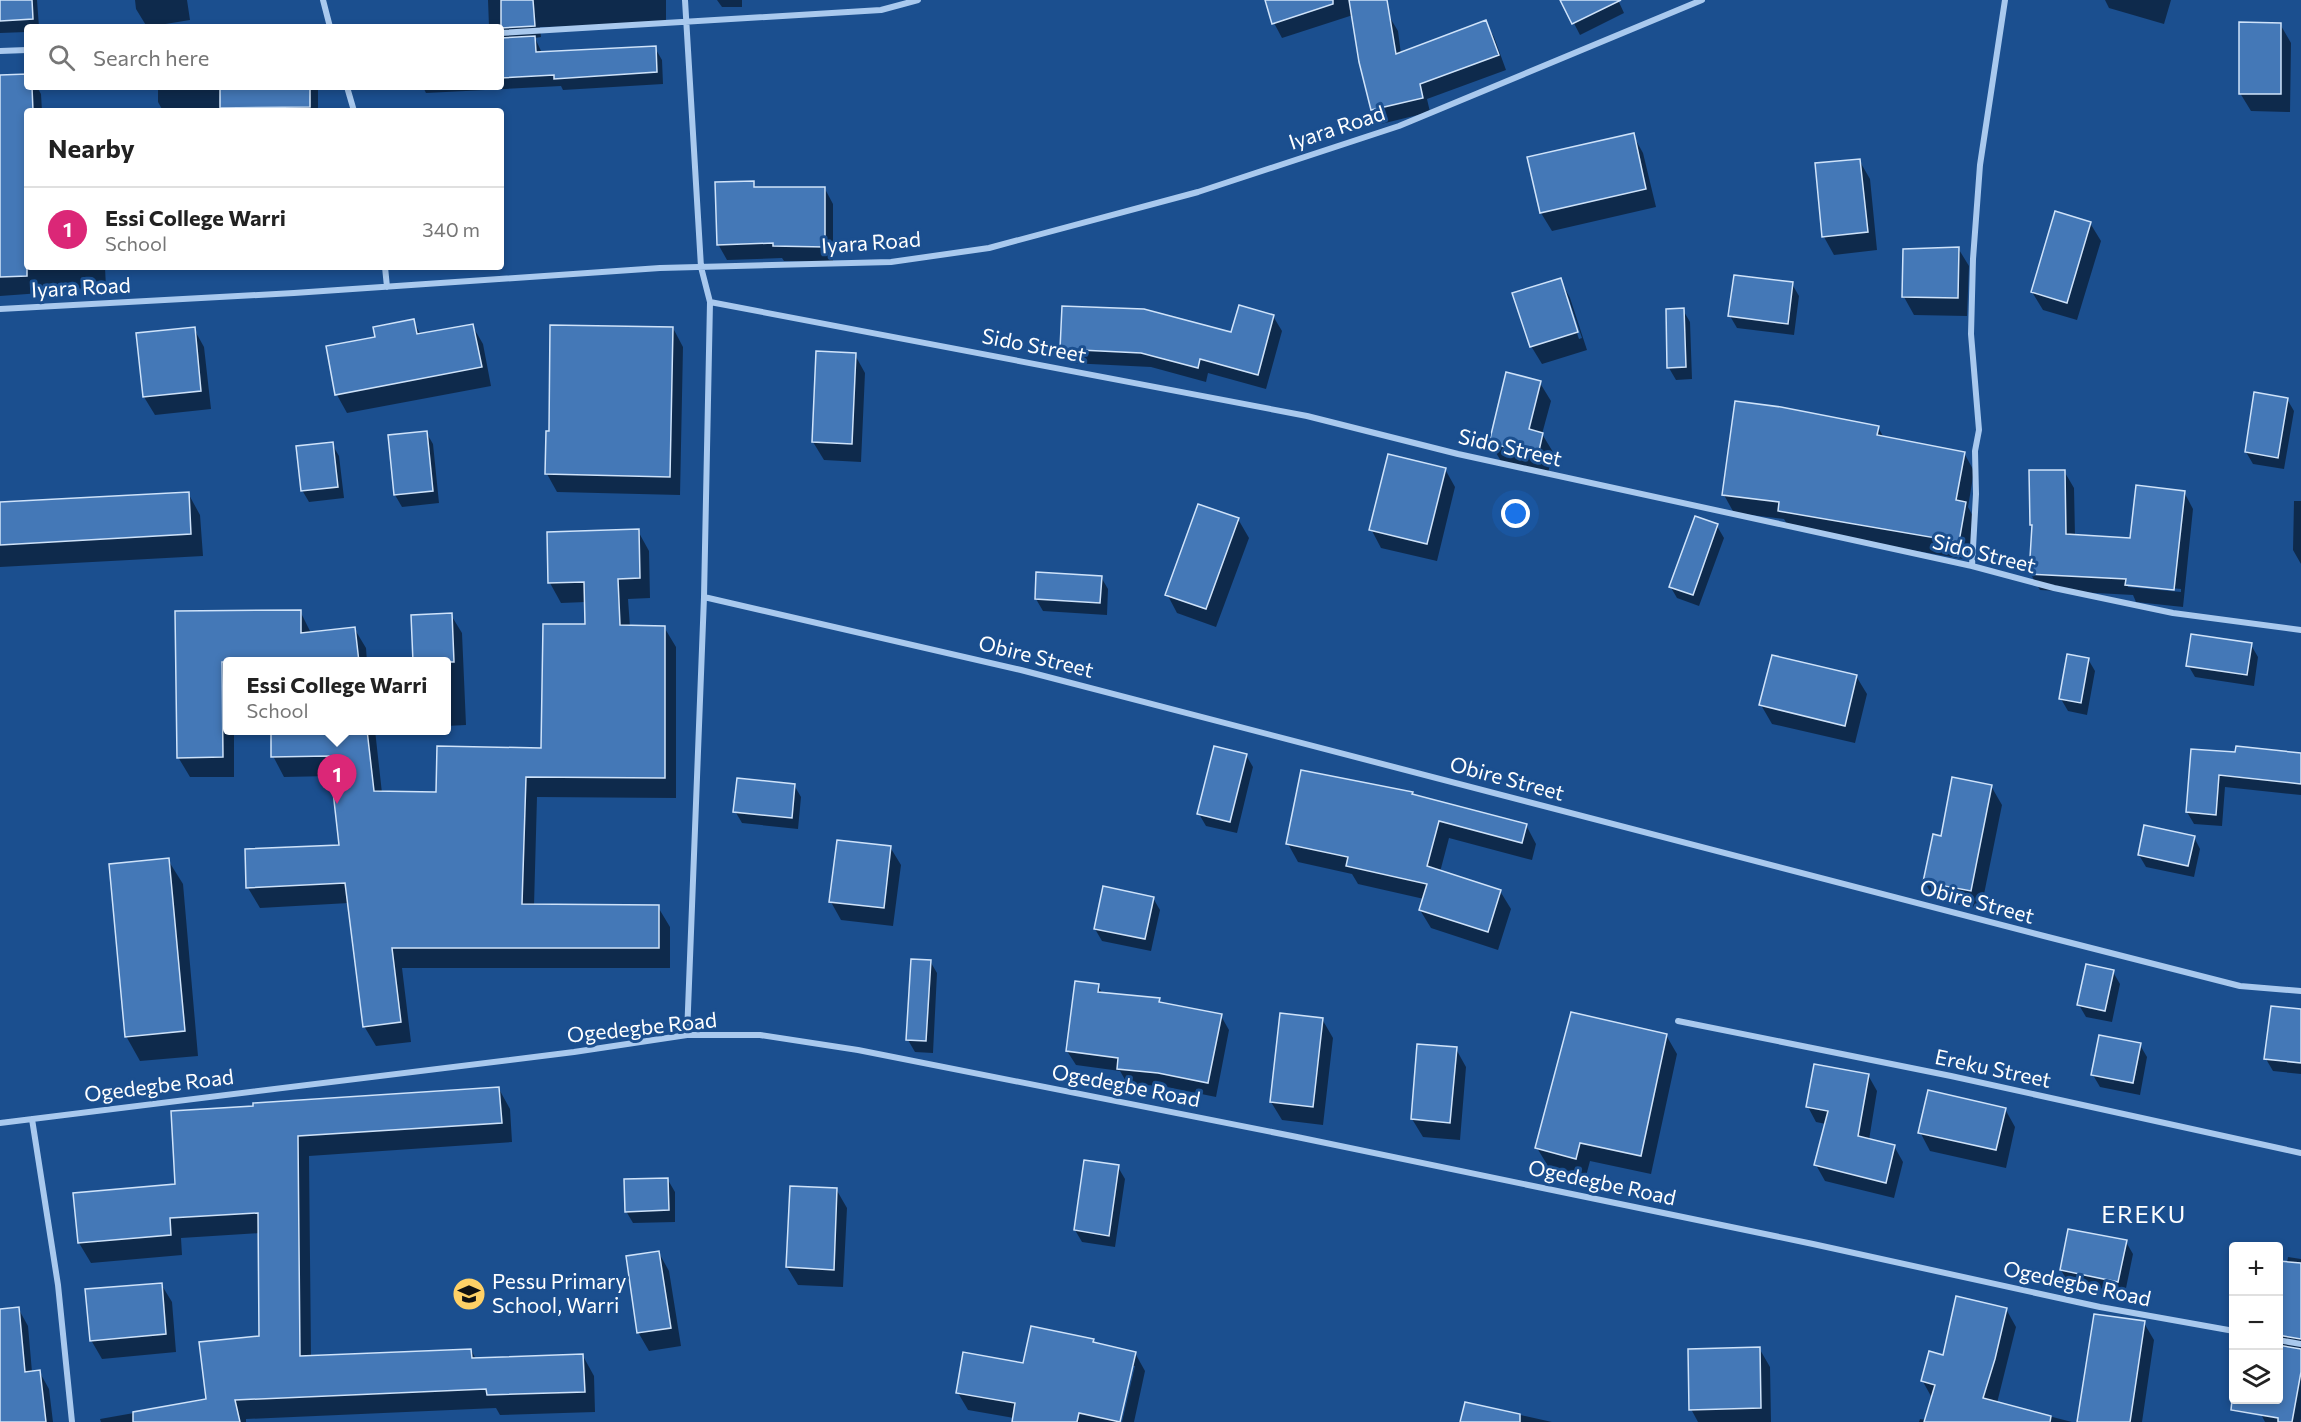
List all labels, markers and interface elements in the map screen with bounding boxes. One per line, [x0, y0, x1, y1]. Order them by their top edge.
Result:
search box [24, 24, 504, 90]
icon: search [45, 41, 78, 74]
text: Search here [93, 44, 209, 71]
street label: Iyara Road [1285, 99, 1388, 154]
text: Nearby [48, 132, 135, 163]
text: Essi College Warri [105, 204, 286, 231]
text: 1 [63, 217, 72, 241]
text: 340 m [422, 217, 480, 241]
street label: Iyara Road [820, 226, 922, 257]
text: School [105, 231, 167, 255]
street label: Iyara Road [30, 271, 131, 302]
street label: Sido Street [980, 322, 1089, 367]
street label: Sido Street [1456, 422, 1565, 471]
your location [1501, 499, 1530, 528]
street label: Sido Street [1930, 528, 2039, 577]
street label: Obire Street [976, 629, 1096, 682]
popup [223, 657, 451, 735]
text: Essi College Warri [247, 671, 427, 698]
text: School [247, 698, 309, 722]
street label: Obire Street [1447, 750, 1567, 805]
pin: 1 [318, 754, 356, 804]
street label: Obire Street [1917, 873, 2037, 928]
street label: Ogedegbe Road [566, 1006, 718, 1047]
street label: Ereku Street [1933, 1043, 2054, 1092]
street label: Ogedegbe Road [1050, 1058, 1203, 1111]
street label: Ogedegbe Road [83, 1063, 235, 1106]
street label: Ogedegbe Road [1526, 1154, 1679, 1209]
district label: EREKU [2101, 1199, 2187, 1228]
map controls [2229, 1242, 2283, 1404]
button: + [2229, 1242, 2283, 1296]
street label: Ogedegbe Road [2001, 1255, 2154, 1310]
place label: Pessu Primary School, Warri [492, 1268, 626, 1317]
school or university icon: Pessu Primary School, Warri [451, 1276, 487, 1312]
button: − [2229, 1296, 2283, 1350]
button: layers [2229, 1350, 2283, 1404]

